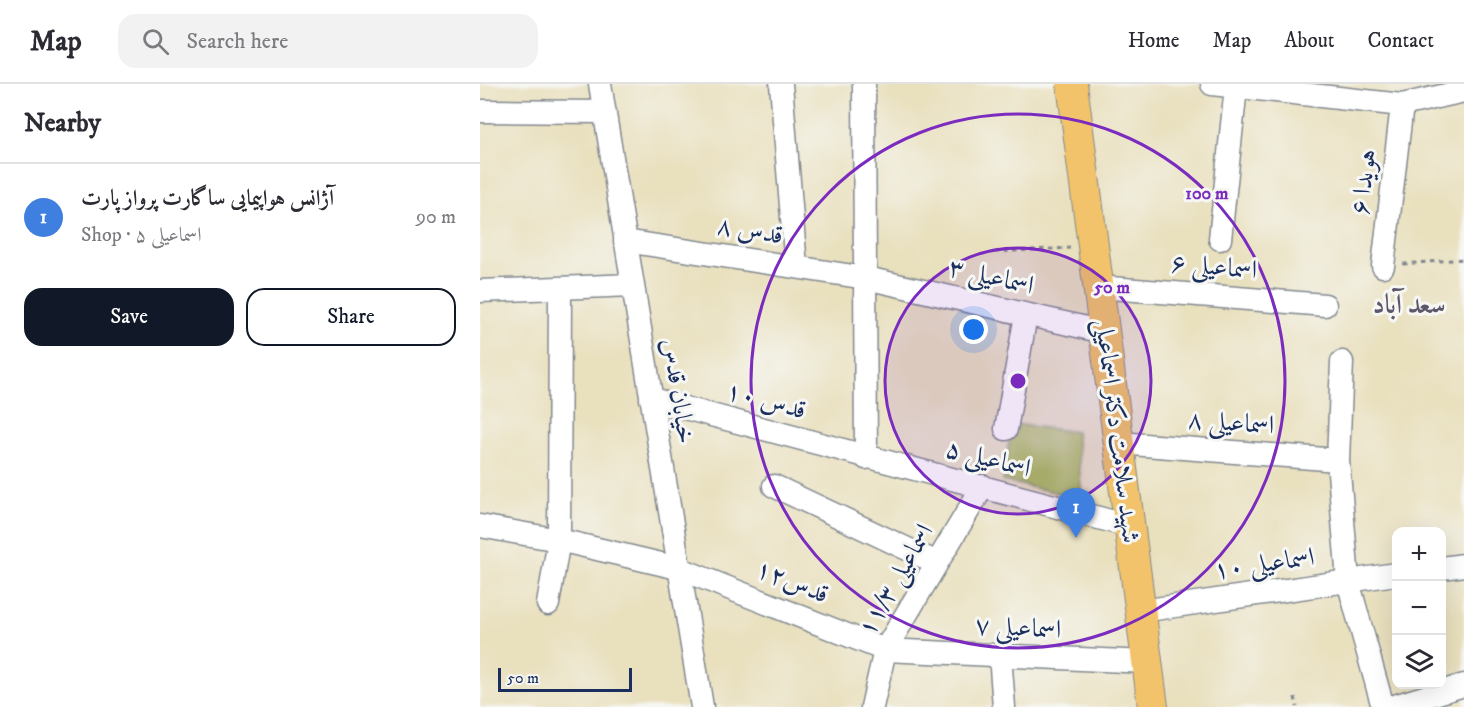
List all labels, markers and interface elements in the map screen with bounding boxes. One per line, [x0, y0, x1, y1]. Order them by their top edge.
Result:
search box [118, 14, 538, 68]
text: Map [30, 24, 82, 59]
icon: search [139, 25, 172, 58]
text: Search here [187, 28, 288, 55]
text: Home [1128, 28, 1180, 54]
text: Map [1213, 28, 1251, 54]
text: About [1284, 28, 1335, 54]
text: Contact [1368, 28, 1434, 54]
text: Nearby [24, 107, 101, 140]
street label: هویدا ۶ [1344, 147, 1384, 217]
text: 100 m [1185, 183, 1229, 205]
text: آژانس هواپیمایی ساگارت پرواز پارت [81, 185, 334, 212]
text: 1 [40, 205, 47, 230]
text: 90 m [416, 205, 456, 230]
street label: قدس ۸ [715, 210, 785, 252]
text: Shop · اسماعیلی ۵ [81, 223, 202, 248]
street label: اسماعیلی ۶ [1169, 247, 1259, 288]
street label: اسماعیلی ۳ [945, 251, 1037, 304]
text: 50 m [1093, 277, 1130, 299]
district label: سعد آباد [1372, 287, 1446, 322]
button: Save [24, 288, 234, 346]
button: Share [246, 288, 456, 346]
your location [959, 315, 988, 344]
street label: شهید سلامت دکتر اسماعیلی [1086, 317, 1147, 545]
street label: خیابان قدس [653, 336, 703, 446]
centre of rings [1008, 371, 1028, 391]
street label: قدس ۱۰ [722, 374, 810, 428]
street label: اسماعیلی ۸ [1187, 404, 1275, 443]
street label: اسماعیلی ۵ [942, 433, 1034, 486]
pin: 1 [1056, 488, 1096, 538]
street label: اسماعیلی ۱۱/۳ [851, 518, 942, 642]
map controls [1392, 527, 1446, 689]
button: + [1392, 527, 1446, 581]
street label: اسماعیلی ۱۰ [1211, 541, 1317, 588]
street label: قدس۱۲ [751, 552, 833, 612]
button: − [1392, 581, 1446, 635]
street label: اسماعیلی ۷ [974, 609, 1062, 648]
button: layers [1392, 635, 1446, 689]
scale bar [498, 665, 632, 692]
text: 50 m [507, 668, 539, 688]

